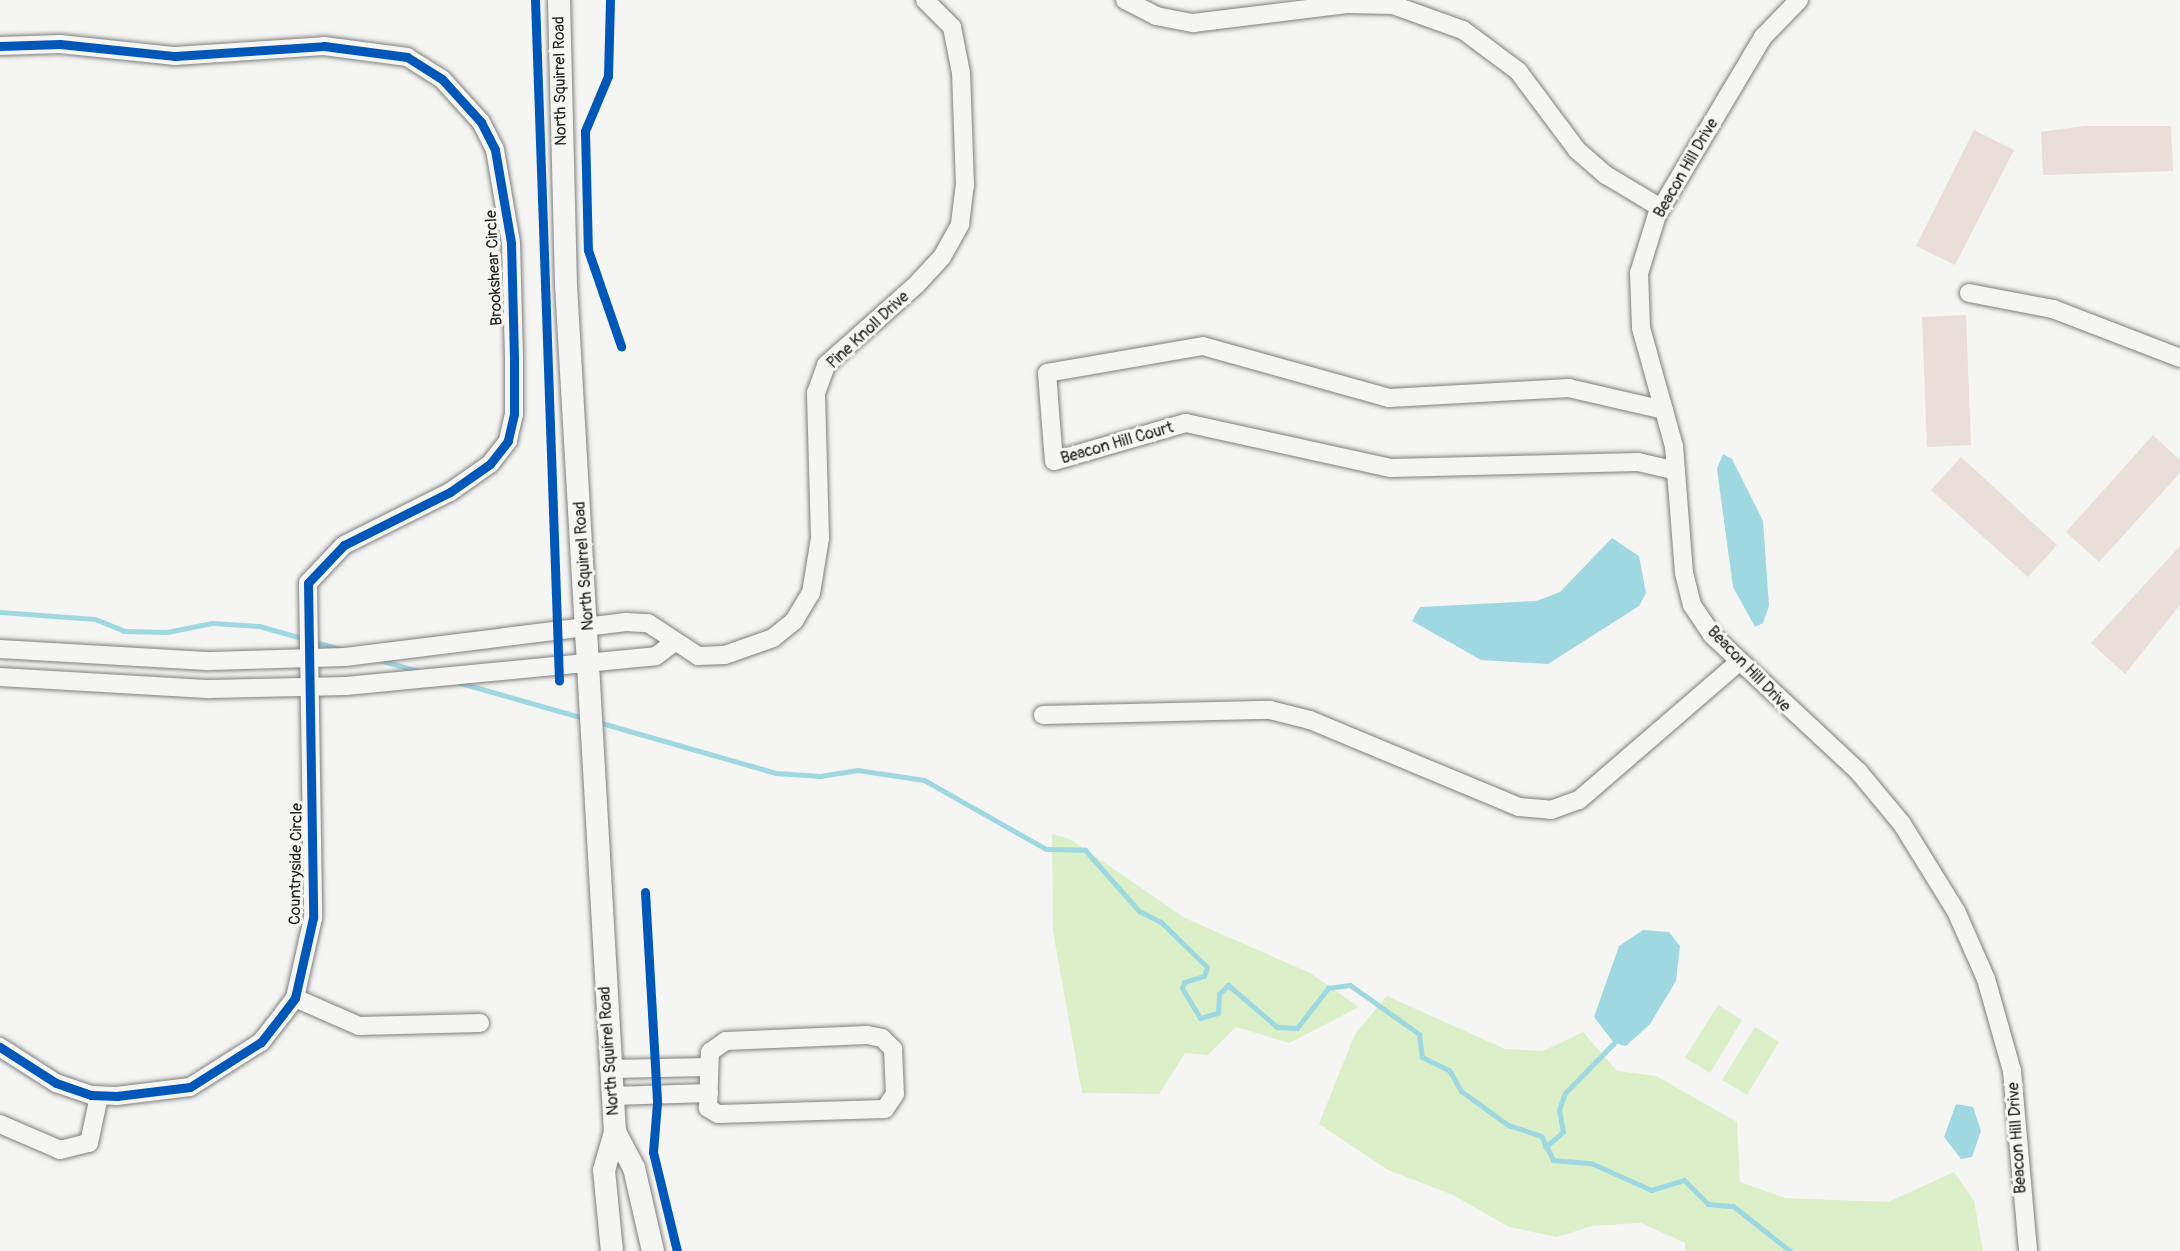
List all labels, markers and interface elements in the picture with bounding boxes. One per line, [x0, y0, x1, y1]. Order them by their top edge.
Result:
street label: North Squirrel Road [549, 16, 571, 146]
street label: Beacon Hill Drive [1650, 115, 1722, 221]
street label: Brookshear Circle [481, 210, 507, 326]
street label: Pine Knoll Drive [823, 287, 913, 373]
street label: Beacon Hill Court [1059, 418, 1175, 468]
street label: North Squirrel Road [570, 501, 598, 631]
street label: Beacon Hill Drive [1703, 622, 1795, 716]
street label: Countryside Circle [285, 803, 307, 925]
street label: North Squirrel Road [595, 986, 623, 1116]
street label: Beacon Hill Drive [2004, 1082, 2030, 1194]

